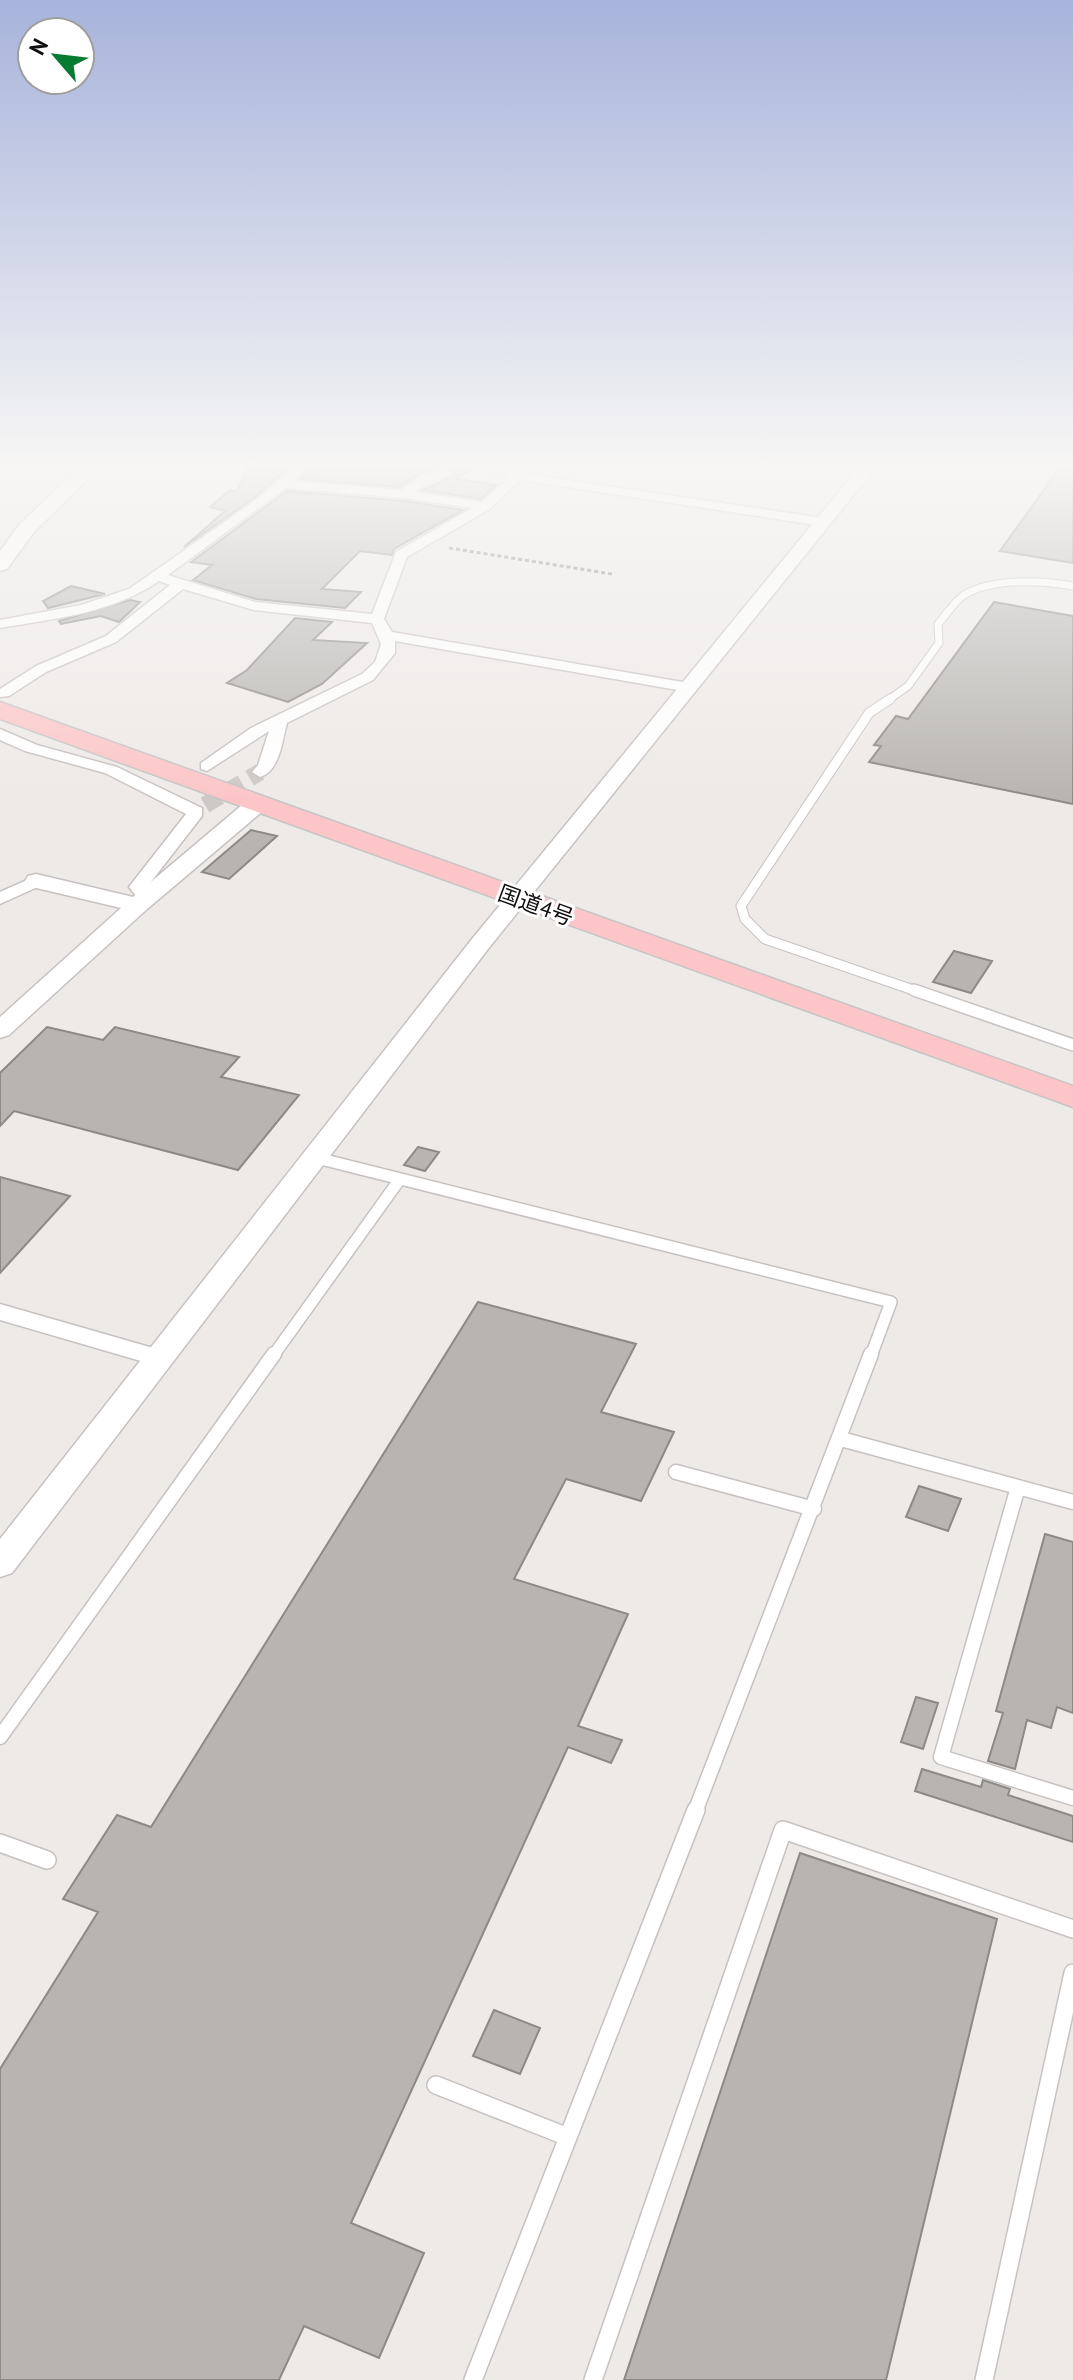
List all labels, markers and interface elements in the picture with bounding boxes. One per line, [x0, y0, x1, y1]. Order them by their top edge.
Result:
north arrow [16, 16, 96, 96]
text: N [23, 34, 54, 60]
street label: 国道4号 [495, 879, 577, 931]

